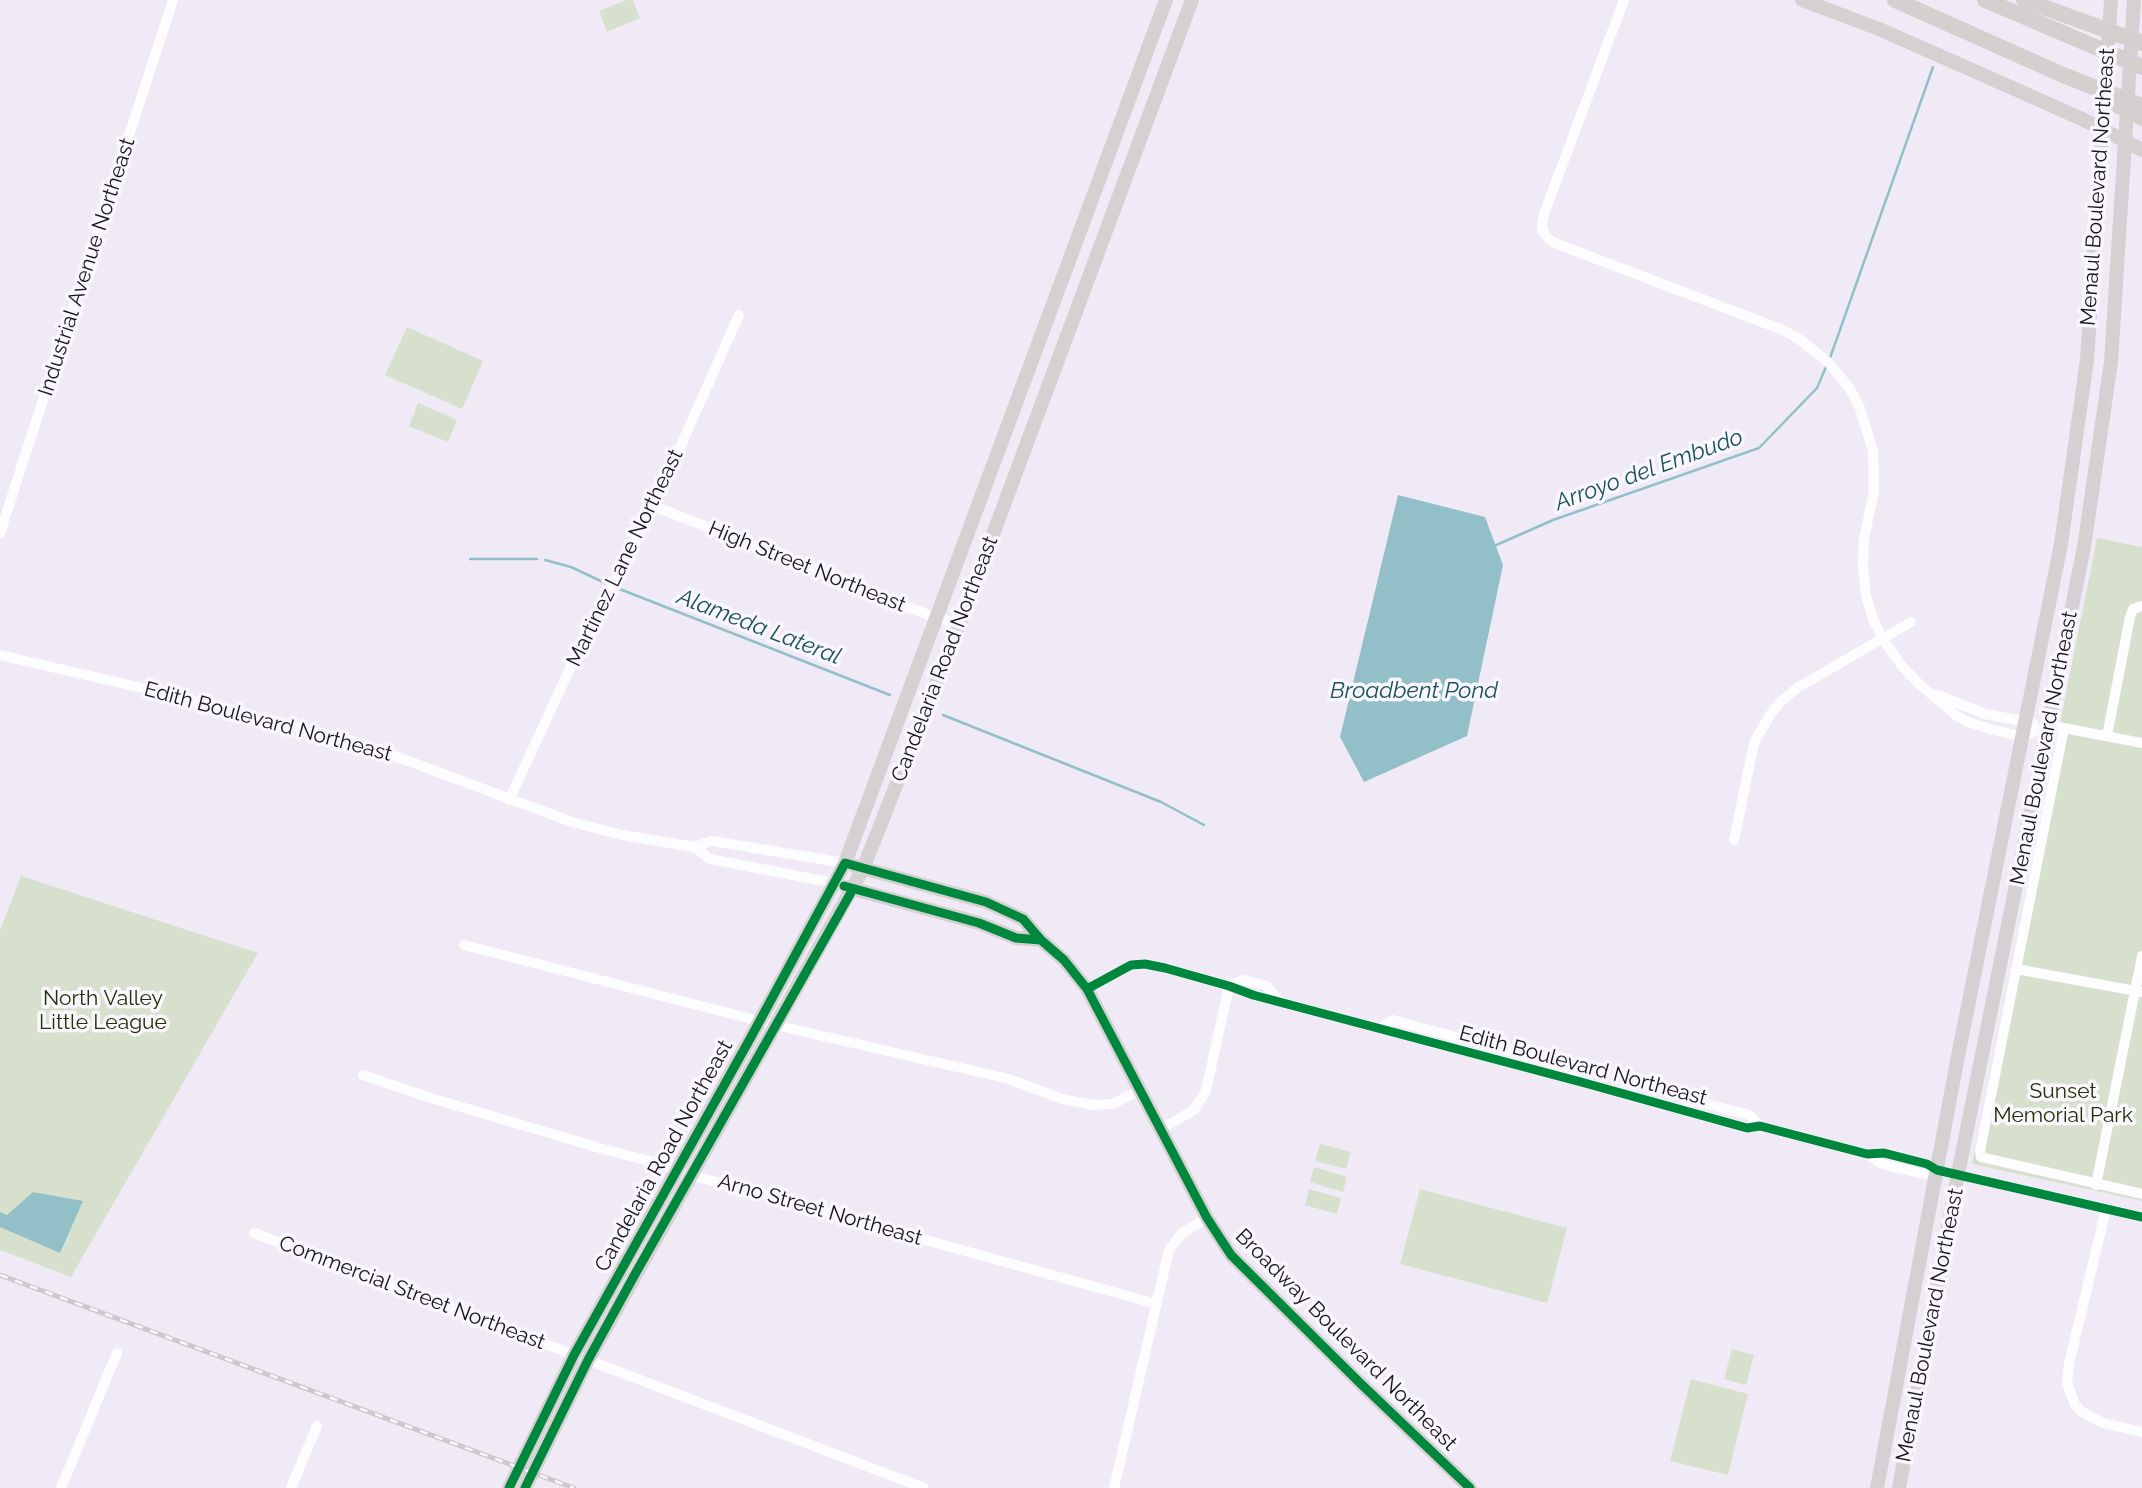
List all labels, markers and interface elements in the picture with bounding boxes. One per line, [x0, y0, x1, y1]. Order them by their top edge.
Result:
street label: Menaul Boulevard Northeast [2076, 47, 2120, 327]
street label: Industrial Avenue Northeast [33, 135, 141, 399]
water label: Arroyo del Embudo [1551, 423, 1747, 517]
street label: Martinez Lane Northeast [561, 445, 689, 671]
street label: High Street Northeast [705, 516, 909, 618]
street label: Candelaria Road Northeast [886, 533, 1004, 785]
water label: Alameda Lateral [673, 583, 845, 671]
street label: Menaul Boulevard Northeast [2005, 609, 2083, 887]
street label: Edith Boulevard Northeast [141, 677, 395, 767]
water label: Broadbent Pond [1330, 677, 1498, 705]
park label: North Valley Little League [39, 986, 167, 1036]
street label: Edith Boulevard Northeast [1456, 1021, 1710, 1111]
street label: Candelaria Road Northeast [590, 1036, 738, 1276]
park label: Sunset Memorial Park [1993, 1079, 2133, 1129]
street label: Arno Street Northeast [715, 1169, 925, 1251]
street label: Menaul Boulevard Northeast [1891, 1186, 1969, 1464]
street label: Broadway Boulevard Northeast [1230, 1224, 1462, 1456]
street label: Commercial Street Northeast [275, 1230, 549, 1356]

